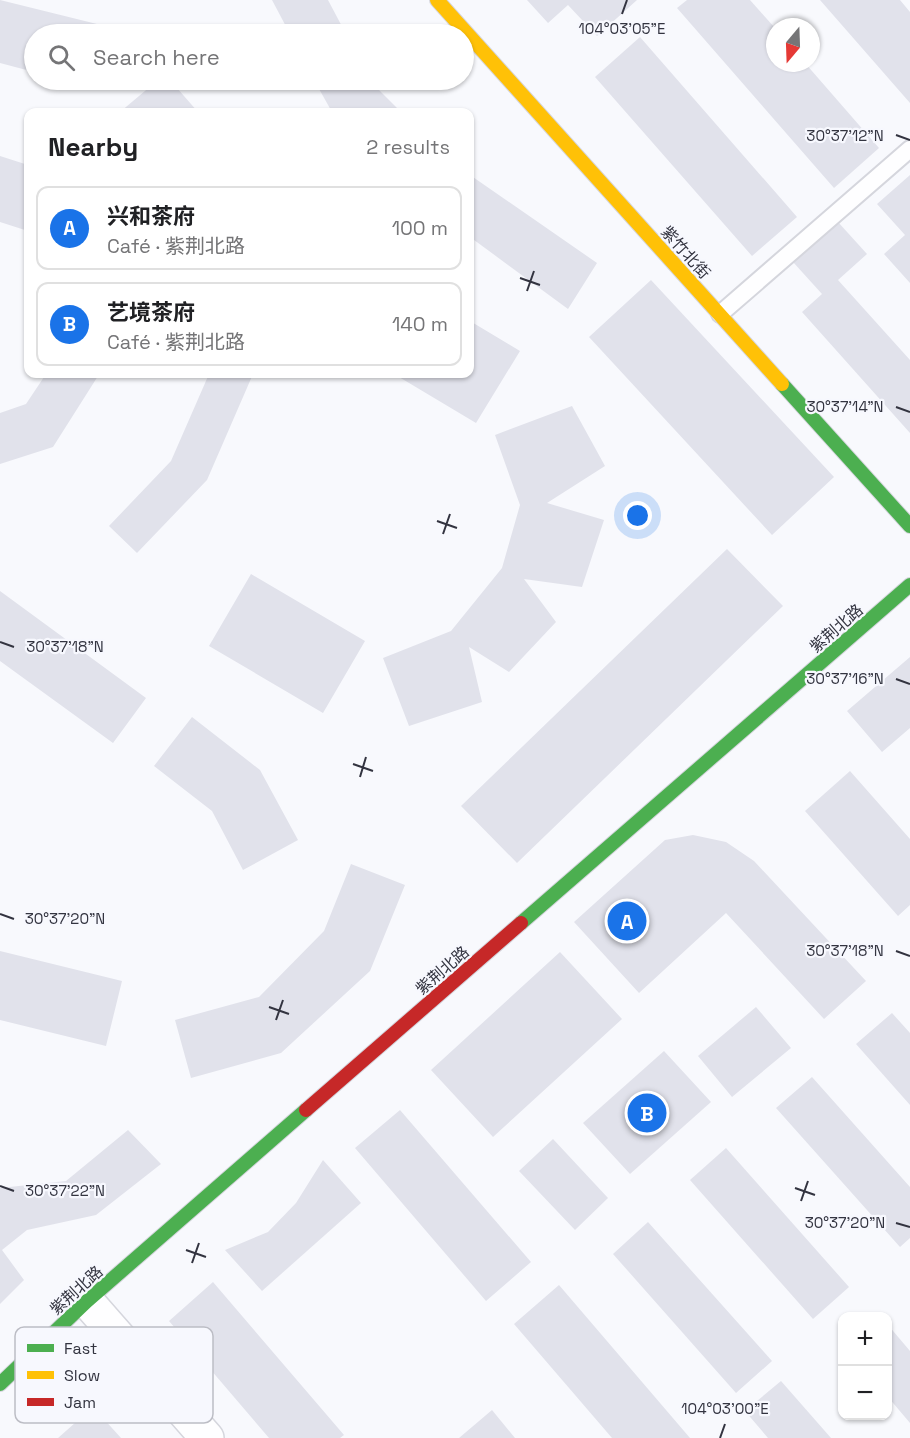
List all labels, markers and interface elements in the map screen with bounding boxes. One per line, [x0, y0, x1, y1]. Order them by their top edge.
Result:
north arrow [766, 18, 820, 72]
text: 104°03'05"E [579, 19, 665, 38]
search box [24, 24, 474, 90]
icon: search [45, 41, 78, 74]
text: Search here [93, 43, 220, 71]
text: 30°37'12"N [806, 126, 884, 145]
text: Nearby [48, 130, 138, 164]
text: 2 results [366, 134, 450, 160]
text: 兴和茶府 [107, 202, 195, 230]
text: A [63, 215, 76, 241]
text: 100 m [392, 215, 448, 241]
street label: 紫竹北街 [656, 222, 715, 283]
text: Café · 紫荆北路 [107, 233, 245, 259]
text: 艺境茶府 [107, 298, 195, 326]
text: B [63, 311, 76, 337]
text: 140 m [392, 311, 448, 337]
text: Café · 紫荆北路 [107, 329, 245, 355]
text: 30°37'14"N [806, 397, 884, 416]
your location [623, 501, 652, 530]
street label: 紫荆北路 [805, 599, 867, 657]
text: 30°37'18"N [26, 637, 104, 656]
text: 30°37'16"N [806, 669, 884, 688]
pin: A [608, 898, 646, 944]
text: 30°37'20"N [25, 909, 105, 928]
street label: 紫荆北路 [411, 941, 473, 999]
text: 30°37'18"N [806, 941, 884, 960]
pin: B [628, 1090, 666, 1136]
text: 30°37'22"N [25, 1181, 105, 1200]
text: 30°37'20"N [805, 1213, 885, 1232]
street label: 紫荆北路 [46, 1261, 107, 1320]
map controls [838, 1312, 892, 1420]
button: + [838, 1312, 892, 1366]
legend [15, 1327, 213, 1423]
text: Fast [64, 1338, 97, 1359]
text: Slow [64, 1365, 100, 1386]
button: − [838, 1366, 892, 1420]
text: Jam [64, 1392, 96, 1413]
text: 104°03'00"E [681, 1399, 769, 1418]

